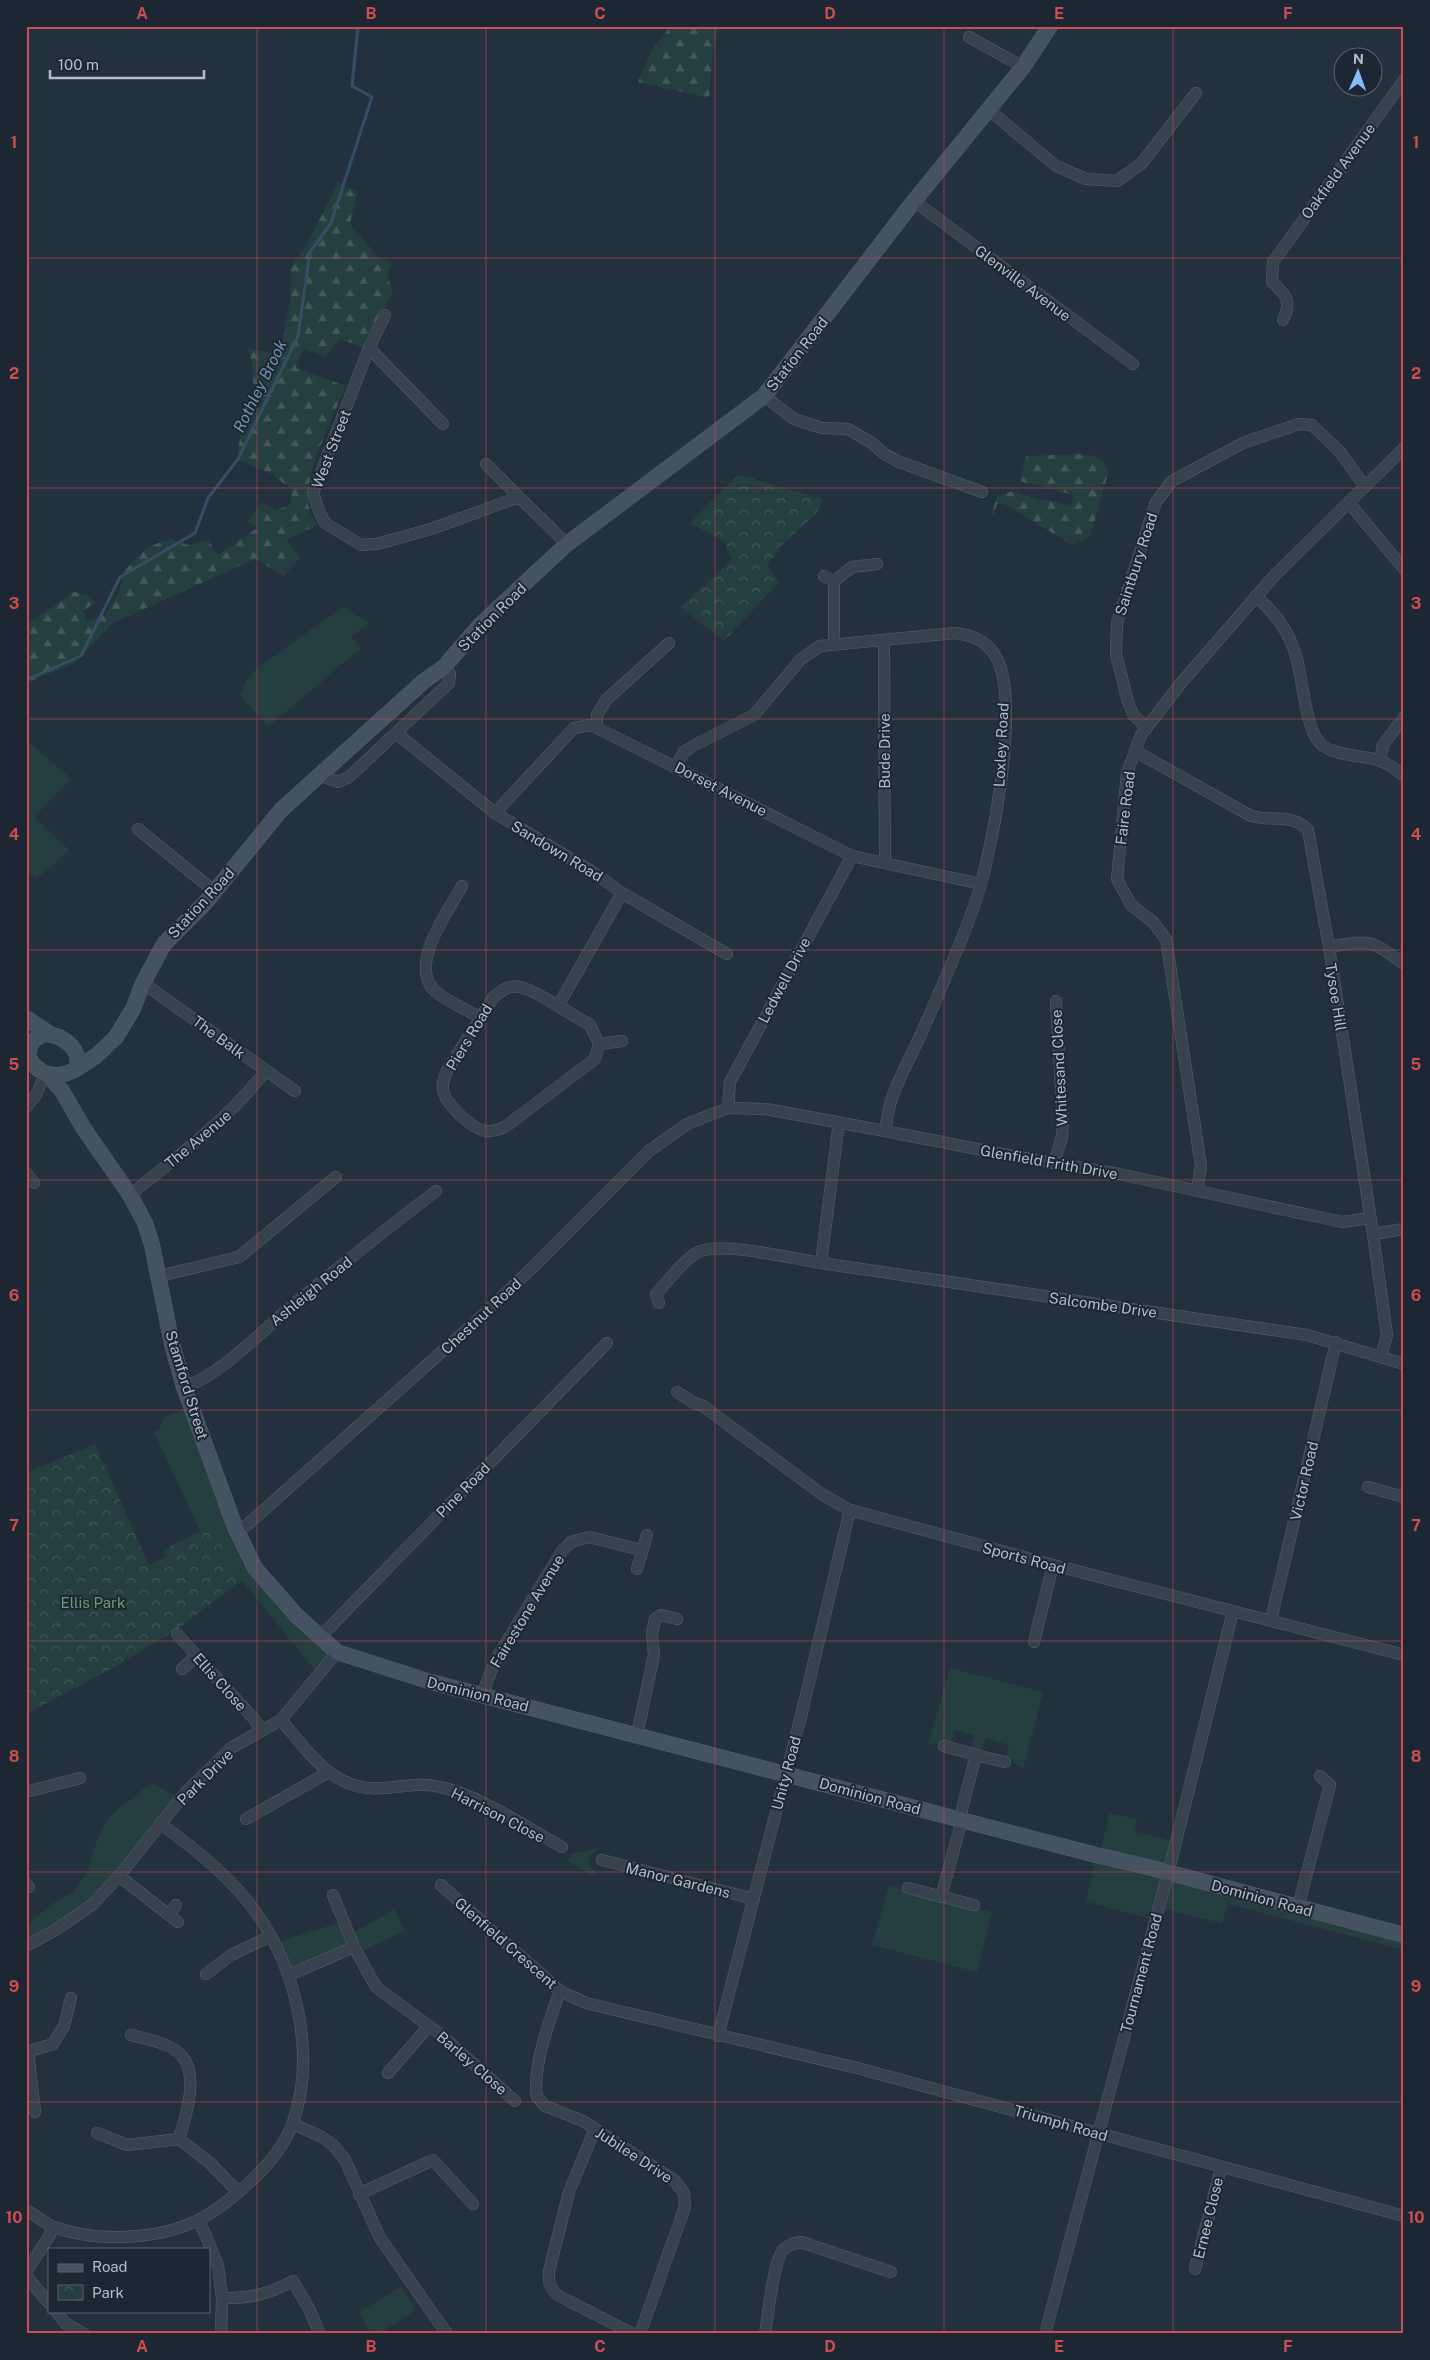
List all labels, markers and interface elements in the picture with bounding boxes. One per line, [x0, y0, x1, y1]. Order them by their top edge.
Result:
text: A [136, 4, 148, 23]
text: B [366, 4, 377, 23]
text: C [594, 4, 606, 23]
text: D [824, 4, 836, 23]
text: E [1054, 4, 1064, 23]
text: F [1283, 4, 1293, 23]
scale bar [50, 48, 204, 80]
north arrow [1332, 48, 1382, 98]
text: N [1353, 51, 1364, 67]
text: 100 m [58, 56, 99, 73]
street label: Oakfield Avenue [1298, 120, 1378, 222]
text: 1 [11, 133, 17, 152]
text: 1 [1413, 133, 1419, 152]
street label: Glenville Avenue [972, 241, 1074, 325]
street label: Station Road [763, 314, 831, 394]
water label: Rothley Brook [229, 336, 291, 435]
text: 2 [9, 364, 19, 383]
text: 2 [1411, 364, 1421, 383]
street label: West Street [308, 407, 354, 491]
street label: Saintbury Road [1111, 510, 1161, 618]
street label: Station Road [454, 579, 530, 655]
text: 3 [9, 594, 19, 613]
text: 3 [1411, 594, 1421, 613]
street label: Loxley Road [990, 702, 1012, 788]
street label: Bude Drive [876, 713, 893, 789]
street label: Dorset Avenue [672, 758, 770, 820]
street label: Faire Road [1112, 770, 1138, 846]
street label: Sandown Road [508, 817, 606, 885]
text: 4 [9, 825, 20, 844]
text: 4 [1411, 825, 1422, 844]
street label: Station Road [164, 865, 238, 941]
street label: Ledwell Drive [754, 934, 814, 1026]
street label: Tysoe Hill [1322, 962, 1350, 1032]
street label: Piers Road [443, 1001, 495, 1073]
street label: Whitesand Close [1047, 1009, 1071, 1127]
street label: The Balk [189, 1012, 249, 1062]
text: 5 [9, 1055, 20, 1074]
text: 5 [1411, 1055, 1422, 1074]
street label: The Avenue [161, 1106, 235, 1172]
street label: Glenfield Frith Drive [979, 1142, 1119, 1182]
street label: Ashleigh Road [267, 1253, 355, 1329]
street label: Chestnut Road [438, 1275, 524, 1357]
text: 6 [9, 1286, 19, 1305]
text: 6 [1411, 1286, 1421, 1305]
street label: Salcombe Drive [1048, 1289, 1158, 1321]
street label: Stamford Street [162, 1328, 212, 1442]
street label: Victor Road [1287, 1440, 1321, 1522]
street label: Pine Road [433, 1459, 493, 1521]
text: 7 [9, 1516, 19, 1535]
text: 7 [1411, 1516, 1421, 1535]
street label: Sports Road [980, 1539, 1068, 1577]
street label: Fairestone Avenue [487, 1551, 567, 1671]
park label: Ellis Park [61, 1594, 125, 1611]
street label: Ellis Close [190, 1650, 250, 1714]
street label: Dominion Road [425, 1673, 531, 1715]
street label: Unity Road [768, 1734, 804, 1812]
street label: Park Drive [174, 1746, 236, 1808]
text: 8 [9, 1747, 20, 1766]
text: 8 [1411, 1747, 1422, 1766]
street label: Dominion Road [817, 1774, 923, 1818]
street label: Harrison Close [448, 1784, 548, 1846]
street label: Manor Gardens [624, 1859, 732, 1901]
street label: Dominion Road [1209, 1876, 1315, 1920]
street label: Glenfield Crescent [451, 1894, 561, 1992]
street label: Tournament Road [1117, 1912, 1165, 2034]
text: 9 [9, 1977, 19, 1996]
text: 9 [1411, 1977, 1421, 1996]
street label: Barley Close [433, 2028, 511, 2098]
street label: Triumph Road [1012, 2102, 1110, 2144]
street label: Jubilee Drive [592, 2124, 676, 2186]
street label: Ernee Close [1190, 2176, 1226, 2260]
text: 10 [5, 2208, 23, 2227]
text: 10 [1407, 2208, 1425, 2227]
legend [48, 2248, 210, 2312]
text: Road [92, 2258, 128, 2275]
text: Park [92, 2284, 124, 2301]
text: A [136, 2337, 148, 2356]
text: B [366, 2337, 377, 2356]
text: C [594, 2337, 606, 2356]
text: D [824, 2337, 836, 2356]
text: E [1054, 2337, 1064, 2356]
text: F [1283, 2337, 1293, 2356]

